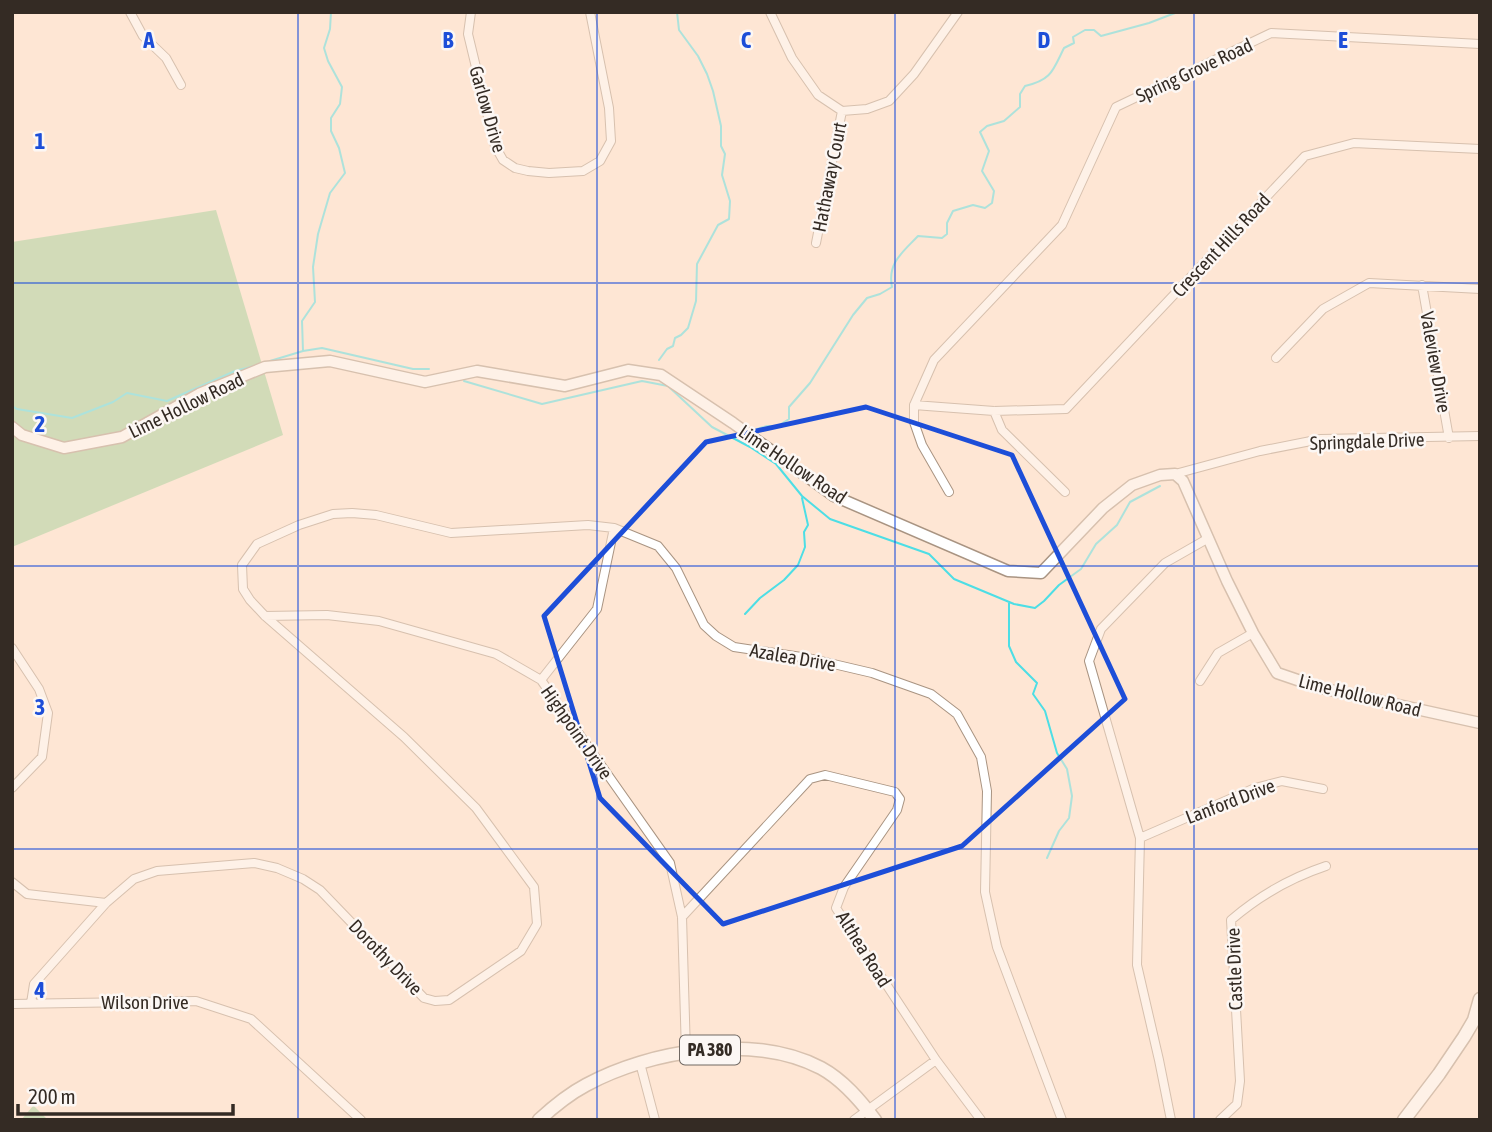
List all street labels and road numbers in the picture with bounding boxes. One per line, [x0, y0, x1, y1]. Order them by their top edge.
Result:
street label: Spring Grove Road [1132, 33, 1256, 107]
street label: Garlow Drive [465, 63, 511, 155]
street label: Hathaway Court [808, 120, 850, 234]
street label: Crescent Hills Road [1167, 189, 1275, 301]
street label: Valeview Drive [1416, 310, 1456, 414]
street label: Lime Hollow Road [125, 368, 247, 442]
street label: Lime Hollow Road [735, 420, 851, 508]
street label: Springdale Drive [1309, 428, 1425, 454]
street label: Azalea Drive [748, 639, 838, 675]
street label: Lime Hollow Road [1296, 669, 1424, 721]
street label: Highpoint Drive [537, 681, 617, 783]
street label: Lanford Drive [1182, 774, 1278, 828]
street label: Althea Road [832, 907, 896, 991]
street label: Dorothy Drive [345, 915, 427, 999]
street label: Castle Drive [1222, 927, 1246, 1011]
street label: Wilson Drive [101, 991, 189, 1013]
road number: PA 380 [680, 1036, 740, 1064]

